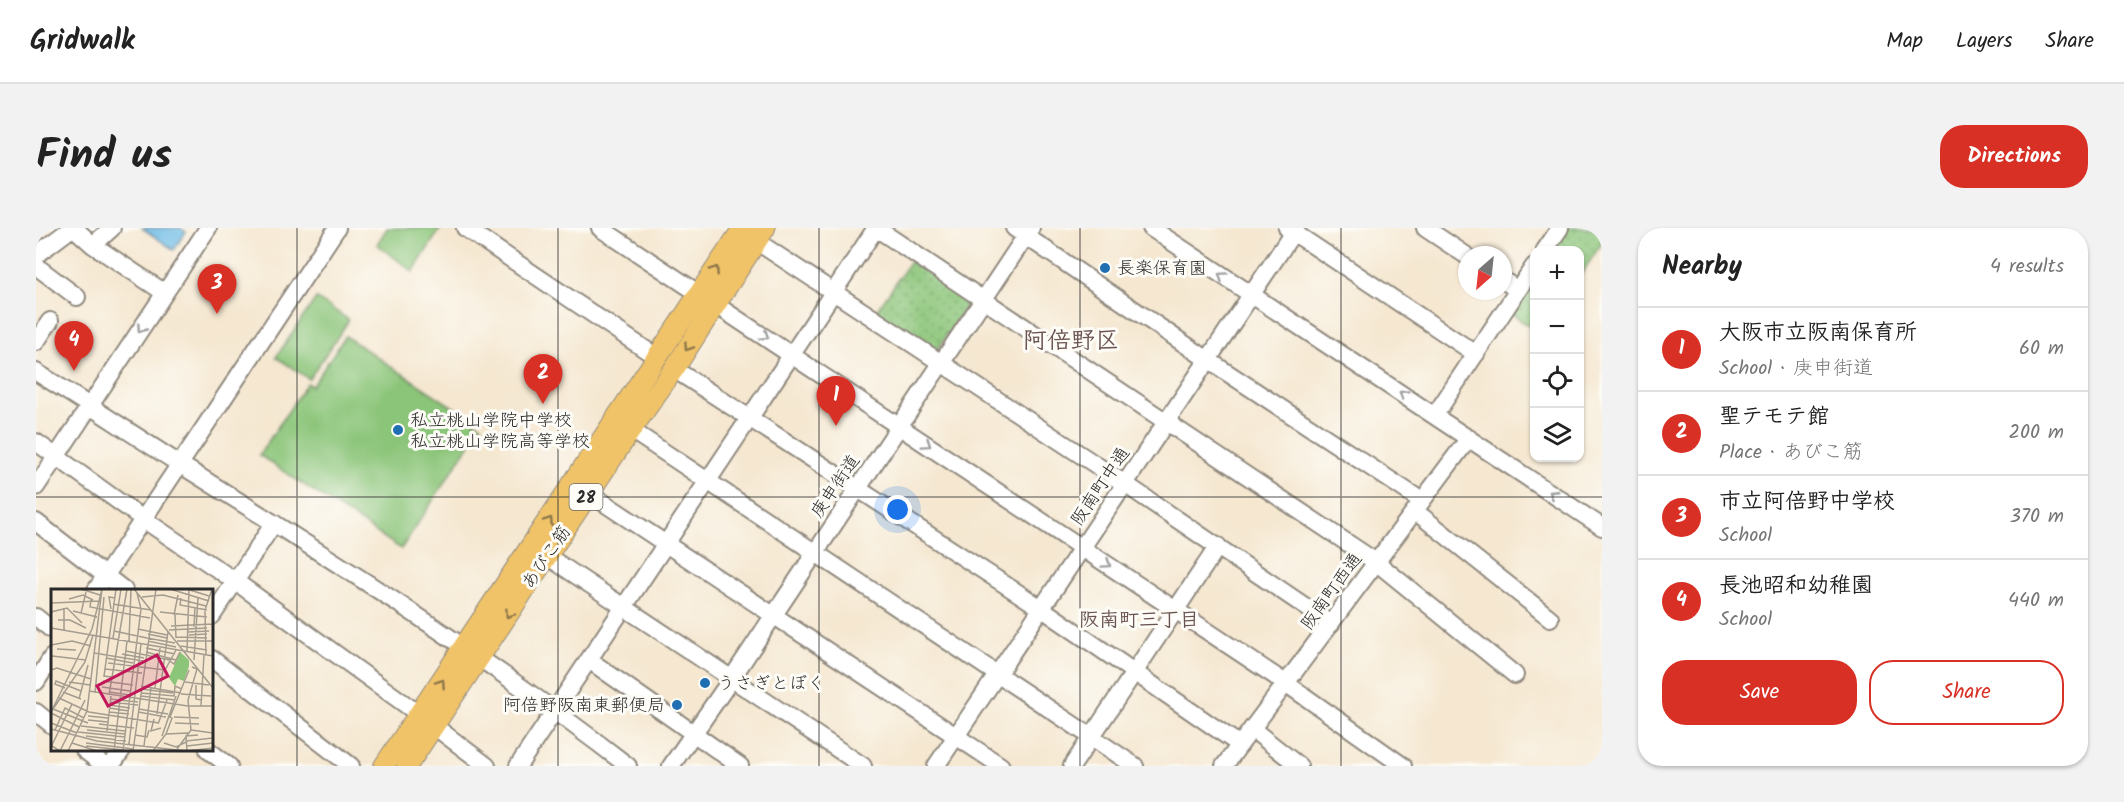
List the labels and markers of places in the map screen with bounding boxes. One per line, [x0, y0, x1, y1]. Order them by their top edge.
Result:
place label: 長楽保育園 [1117, 255, 1207, 284]
marker: 長楽保育園 [1098, 261, 1112, 275]
pin: 3 [198, 264, 237, 314]
pin: 4 [54, 322, 93, 371]
pin: 2 [524, 354, 562, 404]
pin: 1 [816, 376, 856, 426]
place label: 私立桃山学院中学校 私立桃山学院高等学校 [410, 407, 590, 457]
marker: 私立桃山学院中学校 私立桃山学院高等学校 [391, 423, 405, 437]
place label: うさぎとぼく [717, 670, 825, 699]
marker: うさぎとぼく [698, 676, 712, 690]
place label: 阿倍野阪南東郵便局 [503, 692, 665, 721]
marker: 阿倍野阪南東郵便局 [670, 698, 684, 712]

